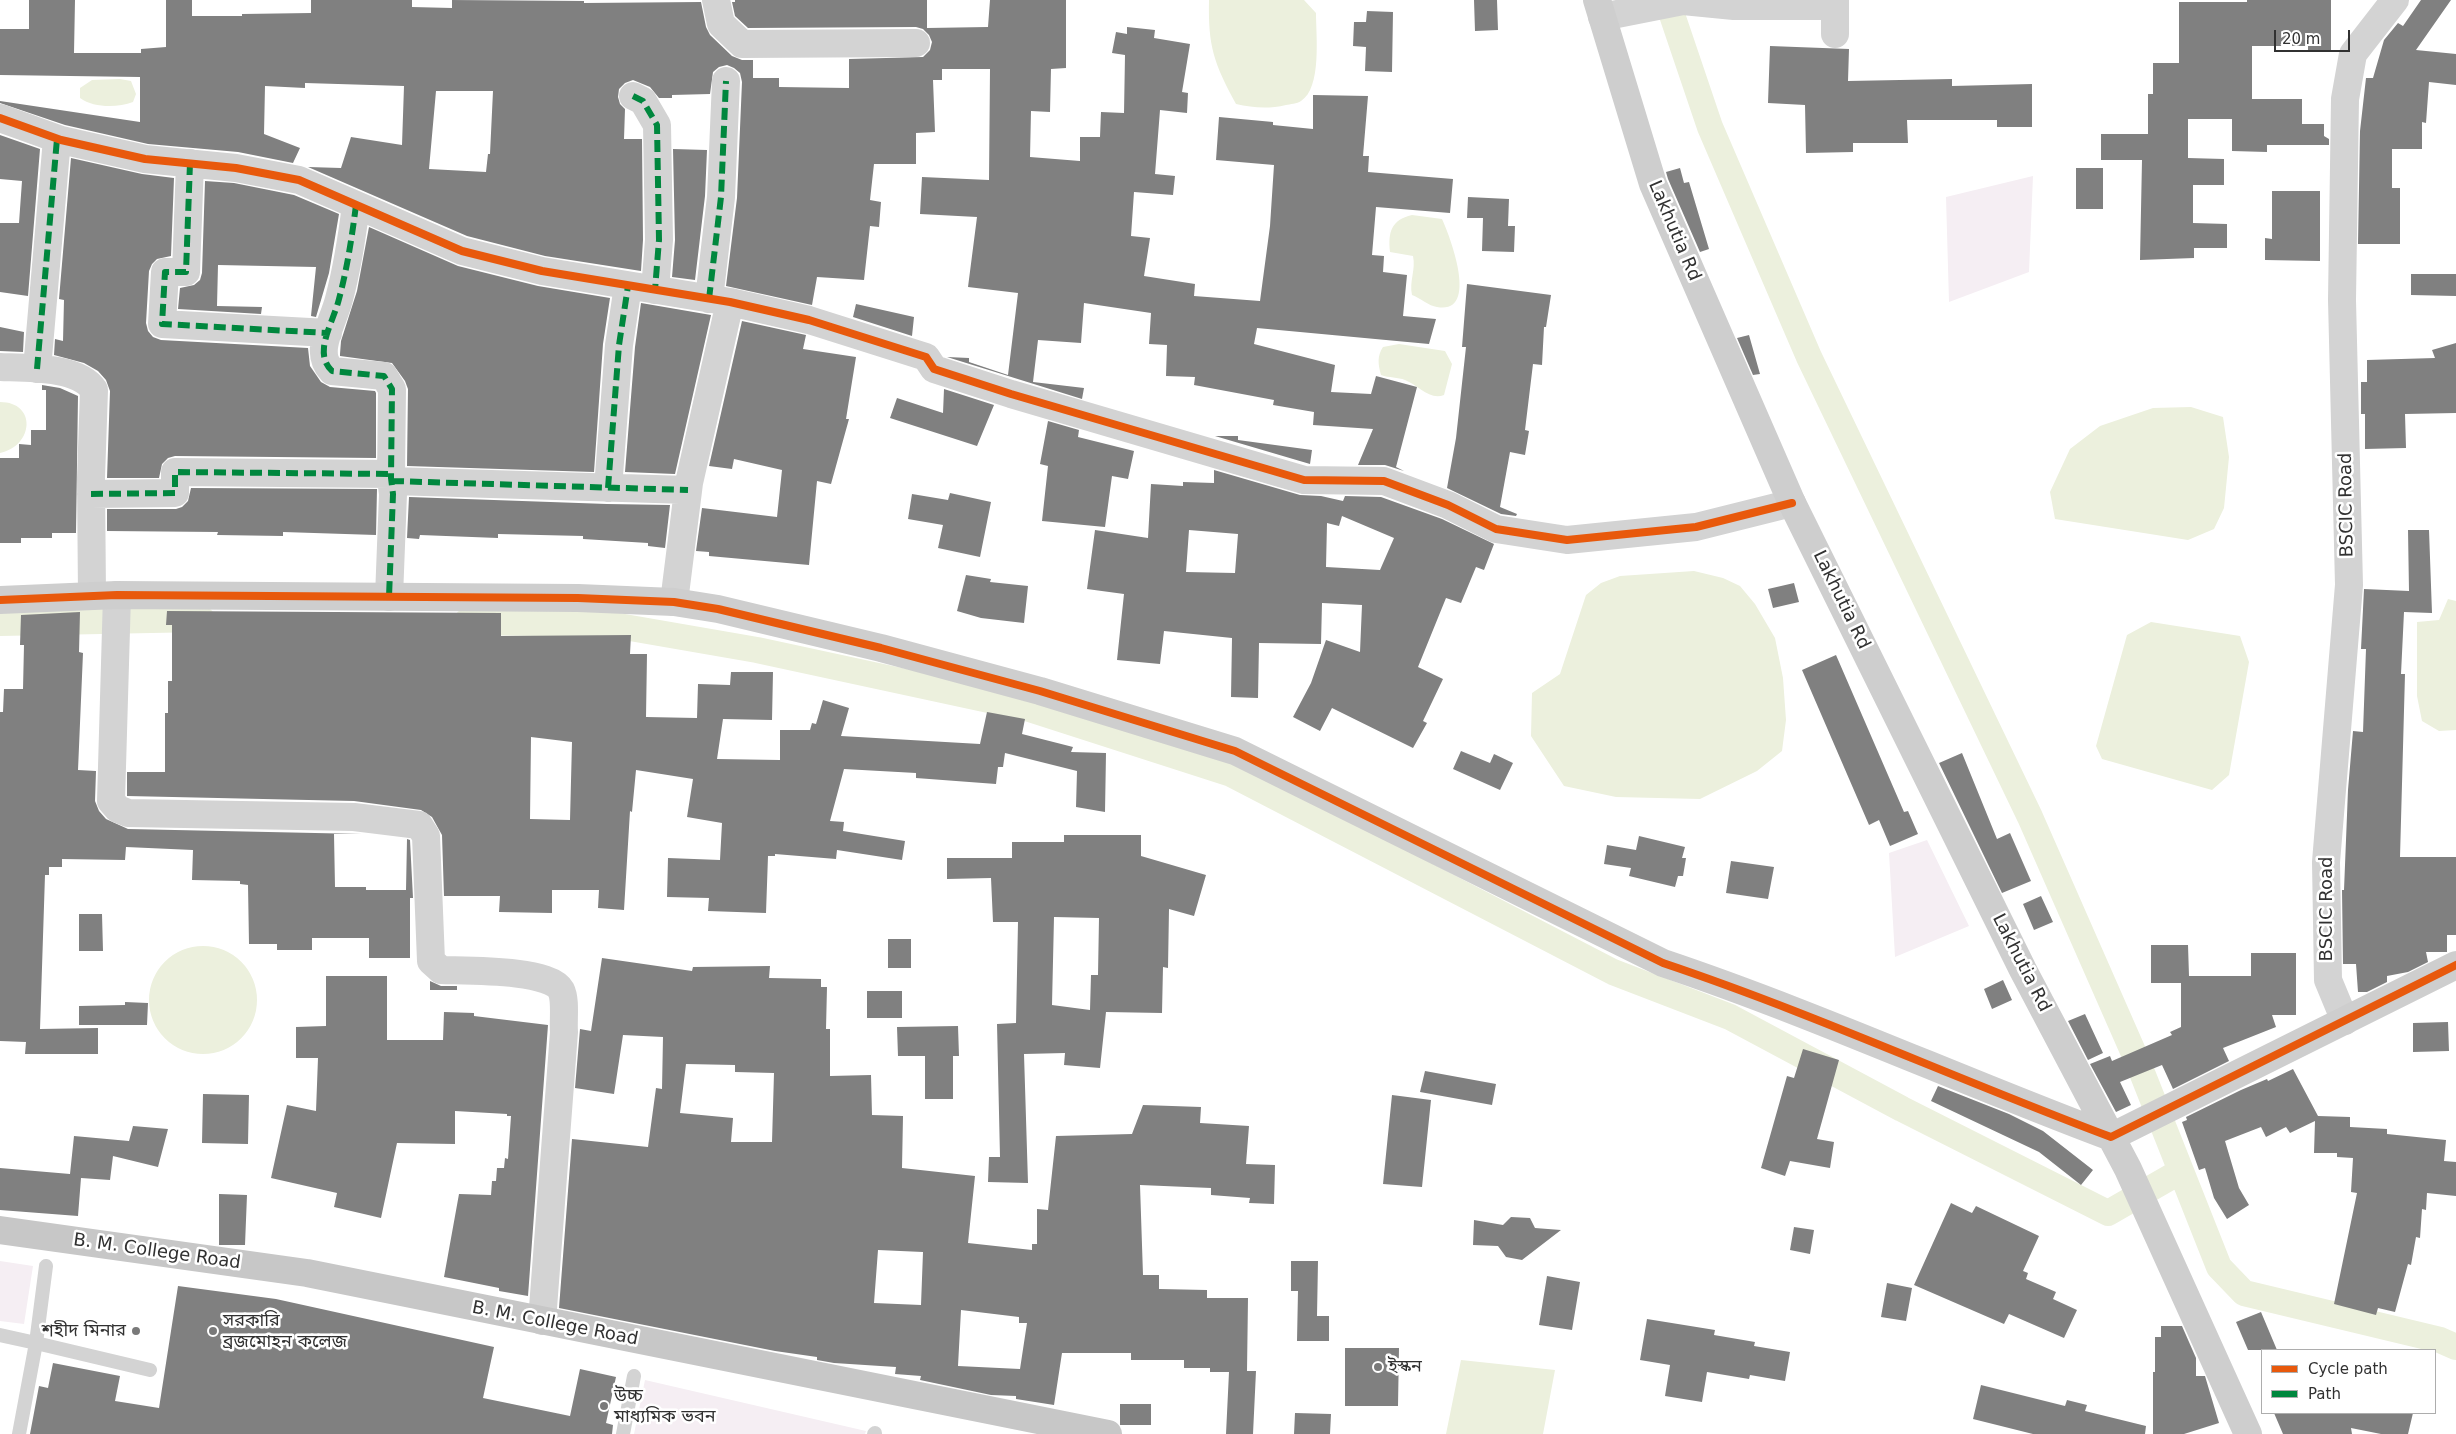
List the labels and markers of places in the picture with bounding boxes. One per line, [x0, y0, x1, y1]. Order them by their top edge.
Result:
place label: সরকারি ব্রজমোহন কলেজ [223, 1310, 347, 1352]
place label: শহীদ মিনার [42, 1320, 126, 1342]
marker: শহীদ মিনার [130, 1325, 142, 1337]
marker: সরকারি ব্রজমোহন কলেজ [207, 1325, 219, 1337]
place label: ইস্কন [1388, 1356, 1422, 1378]
marker: ইস্কন [1372, 1361, 1384, 1373]
place label: উচ্চ মাধ্যমিক ভবন [614, 1385, 716, 1428]
marker: উচ্চ মাধ্যমিক ভবন [598, 1400, 610, 1412]

